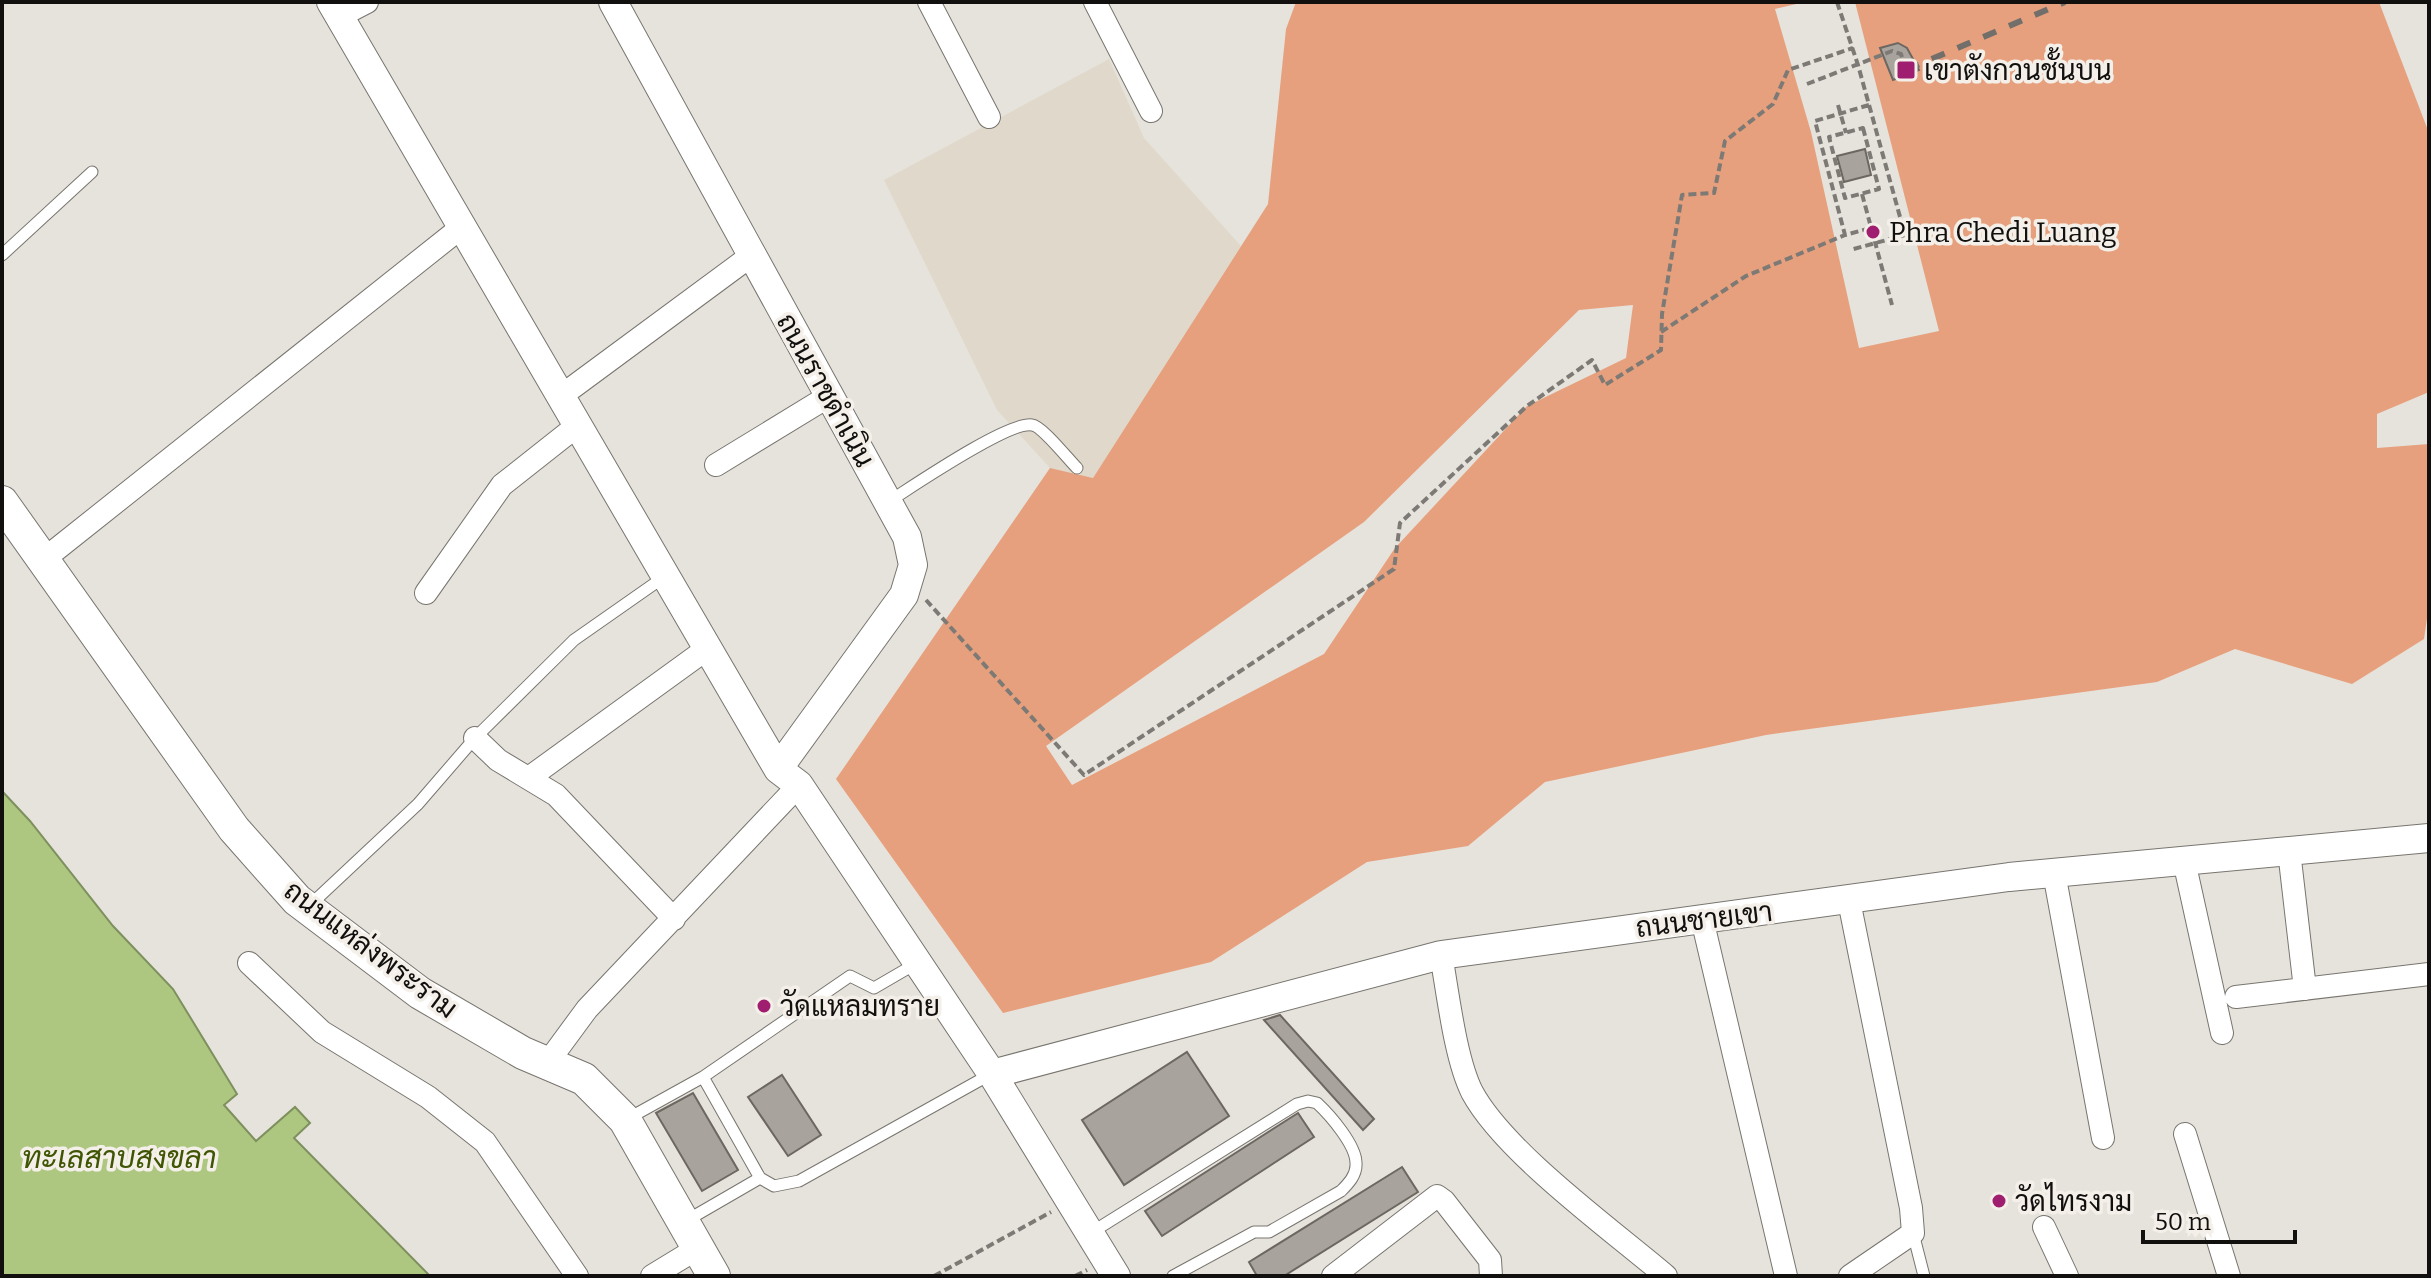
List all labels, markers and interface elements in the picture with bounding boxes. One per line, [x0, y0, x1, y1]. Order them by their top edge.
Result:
place label: เขาตังกวนชั้นบน [1924, 47, 2112, 87]
marker: เขาตังกวนชั้นบน [1895, 59, 1917, 81]
place label: Phra Chedi Luang [1889, 216, 2117, 249]
marker: Phra Chedi Luang [1864, 223, 1882, 241]
street label: ถนนราชดำเนิน [770, 308, 881, 473]
street label: ถนนแหล่งพระราม [278, 873, 464, 1025]
street label: ถนนชายเขา [1634, 895, 1774, 944]
place label: วัดแหลมทราย [780, 988, 940, 1023]
marker: วัดแหลมทราย [755, 997, 773, 1015]
water label: ทะเลสาบสงขลา [22, 1140, 216, 1176]
place label: วัดไทรงาม [2015, 1182, 2132, 1218]
marker: วัดไทรงาม [1990, 1192, 2008, 1210]
scale bar [2143, 1194, 2295, 1244]
text: 50 m [2155, 1208, 2211, 1236]

